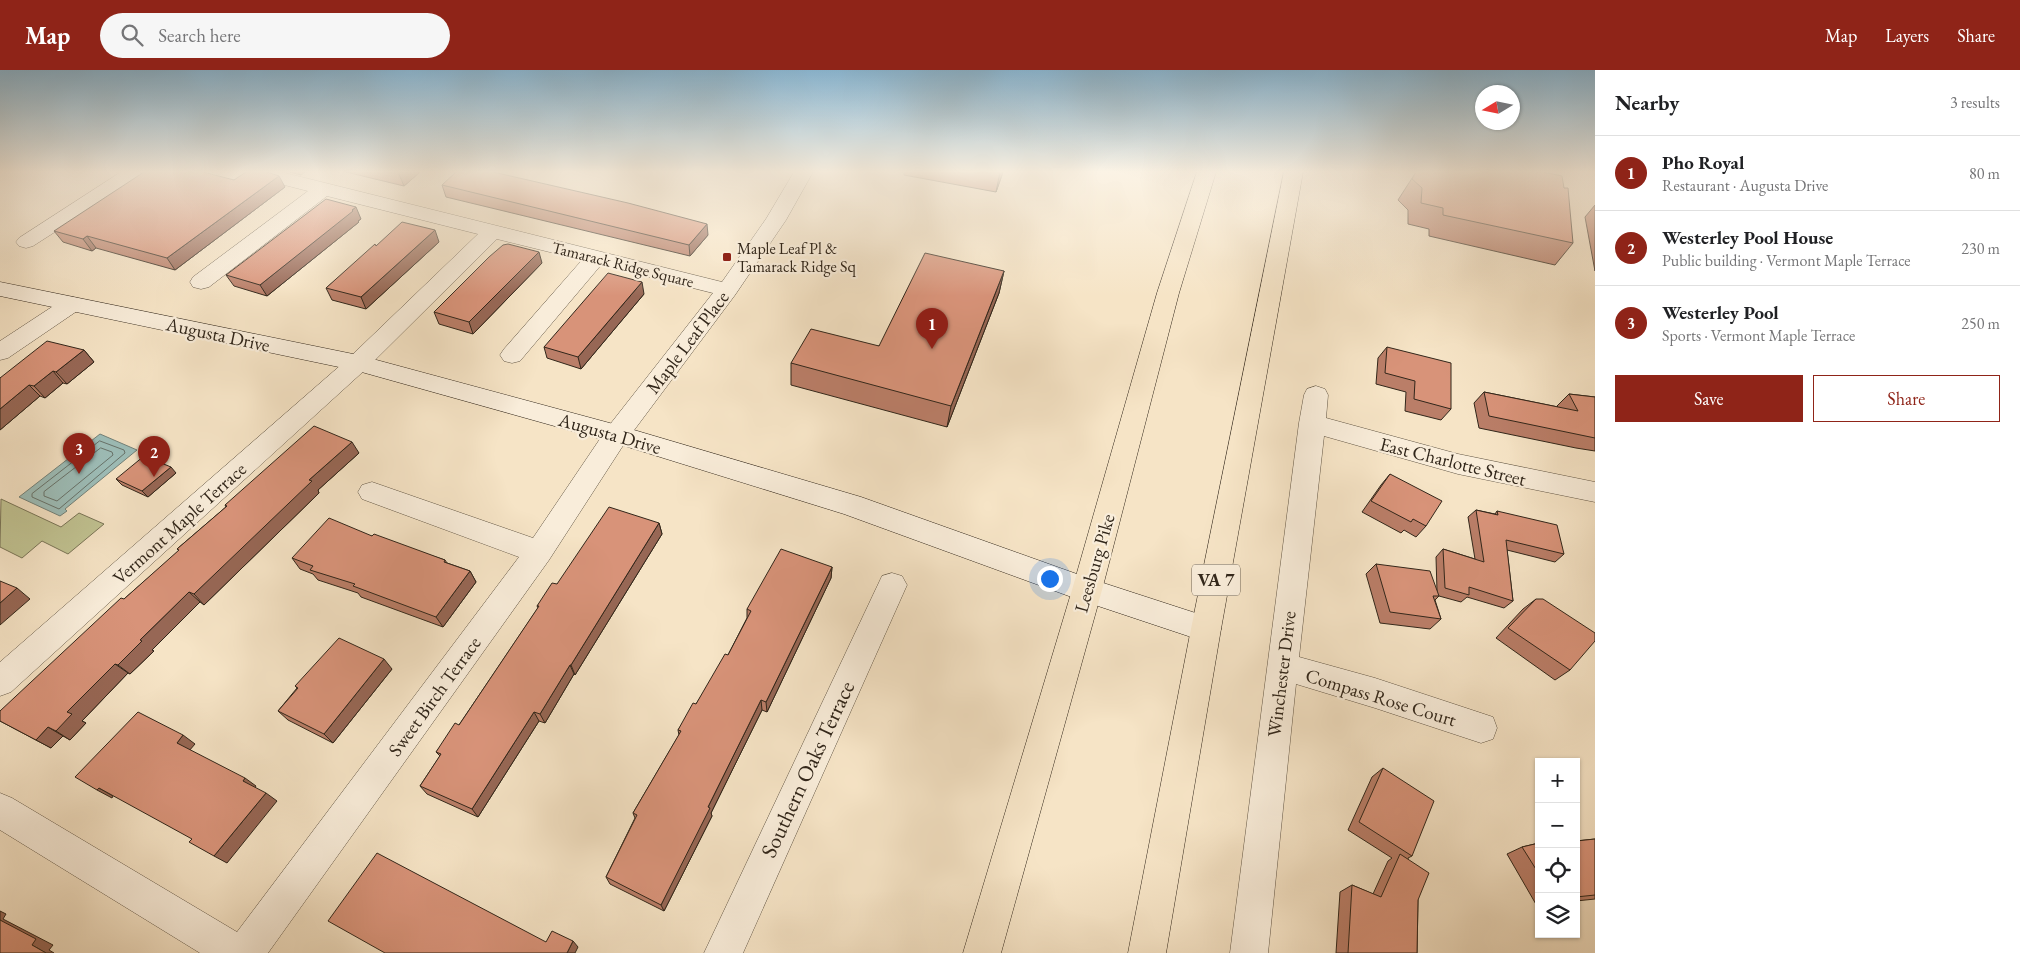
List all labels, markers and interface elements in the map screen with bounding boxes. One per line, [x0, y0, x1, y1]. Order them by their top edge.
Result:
search box [100, 13, 450, 58]
text: Map [25, 20, 70, 51]
icon: search [118, 21, 146, 49]
text: Search here [158, 23, 241, 48]
text: Map [1825, 24, 1857, 47]
text: Layers [1885, 24, 1929, 47]
text: Share [1957, 24, 1995, 47]
north arrow [1475, 85, 1520, 130]
text: Nearby [1615, 89, 1679, 116]
text: 3 results [1950, 92, 2000, 113]
text: Pho Royal [1662, 150, 1744, 175]
text: 1 [1627, 163, 1635, 184]
text: 80 m [1969, 163, 2000, 184]
text: Restaurant · Augusta Drive [1662, 175, 1828, 196]
text: Westerley Pool House [1662, 225, 1833, 250]
street label: Tamarack Ridge Square [550, 237, 696, 292]
place label: Maple Leaf Pl & Tamarack Ridge Sq [737, 238, 856, 277]
text: 2 [1627, 238, 1635, 259]
text: 230 m [1961, 238, 2000, 259]
text: Public building · Vermont Maple Terrace [1662, 250, 1911, 271]
marker: Maple Leaf Pl & Tamarack Ridge Sq [721, 251, 733, 263]
street label: Maple Leaf Place [640, 286, 734, 399]
text: Westerley Pool [1662, 300, 1779, 325]
pin: 1 [916, 308, 948, 349]
street label: Augusta Drive [163, 311, 272, 358]
text: 3 [1627, 313, 1635, 334]
text: 250 m [1961, 313, 2000, 334]
text: Sports · Vermont Maple Terrace [1662, 325, 1855, 346]
button: Save [1615, 375, 1803, 422]
button: Share [1813, 375, 2000, 422]
street label: Augusta Drive [555, 407, 664, 460]
street label: East Charlotte Street [1377, 431, 1529, 492]
pin: 3 [63, 433, 95, 474]
pin: 2 [138, 436, 170, 477]
street label: Vermont Maple Terrace [107, 457, 251, 590]
street label: Leesburg Pike [1068, 511, 1120, 615]
road number: VA 7 [1192, 564, 1240, 596]
your location [1037, 566, 1063, 592]
street label: Winchester Drive [1261, 610, 1302, 739]
street label: Sweet Birch Terrace [382, 631, 486, 761]
street label: Compass Rose Court [1302, 663, 1459, 732]
street label: Southern Oaks Terrace [754, 676, 861, 862]
map controls [1535, 758, 1580, 938]
button: + [1535, 758, 1580, 803]
button: − [1535, 803, 1580, 848]
button: locate [1535, 848, 1580, 893]
button: layers [1535, 893, 1580, 938]

